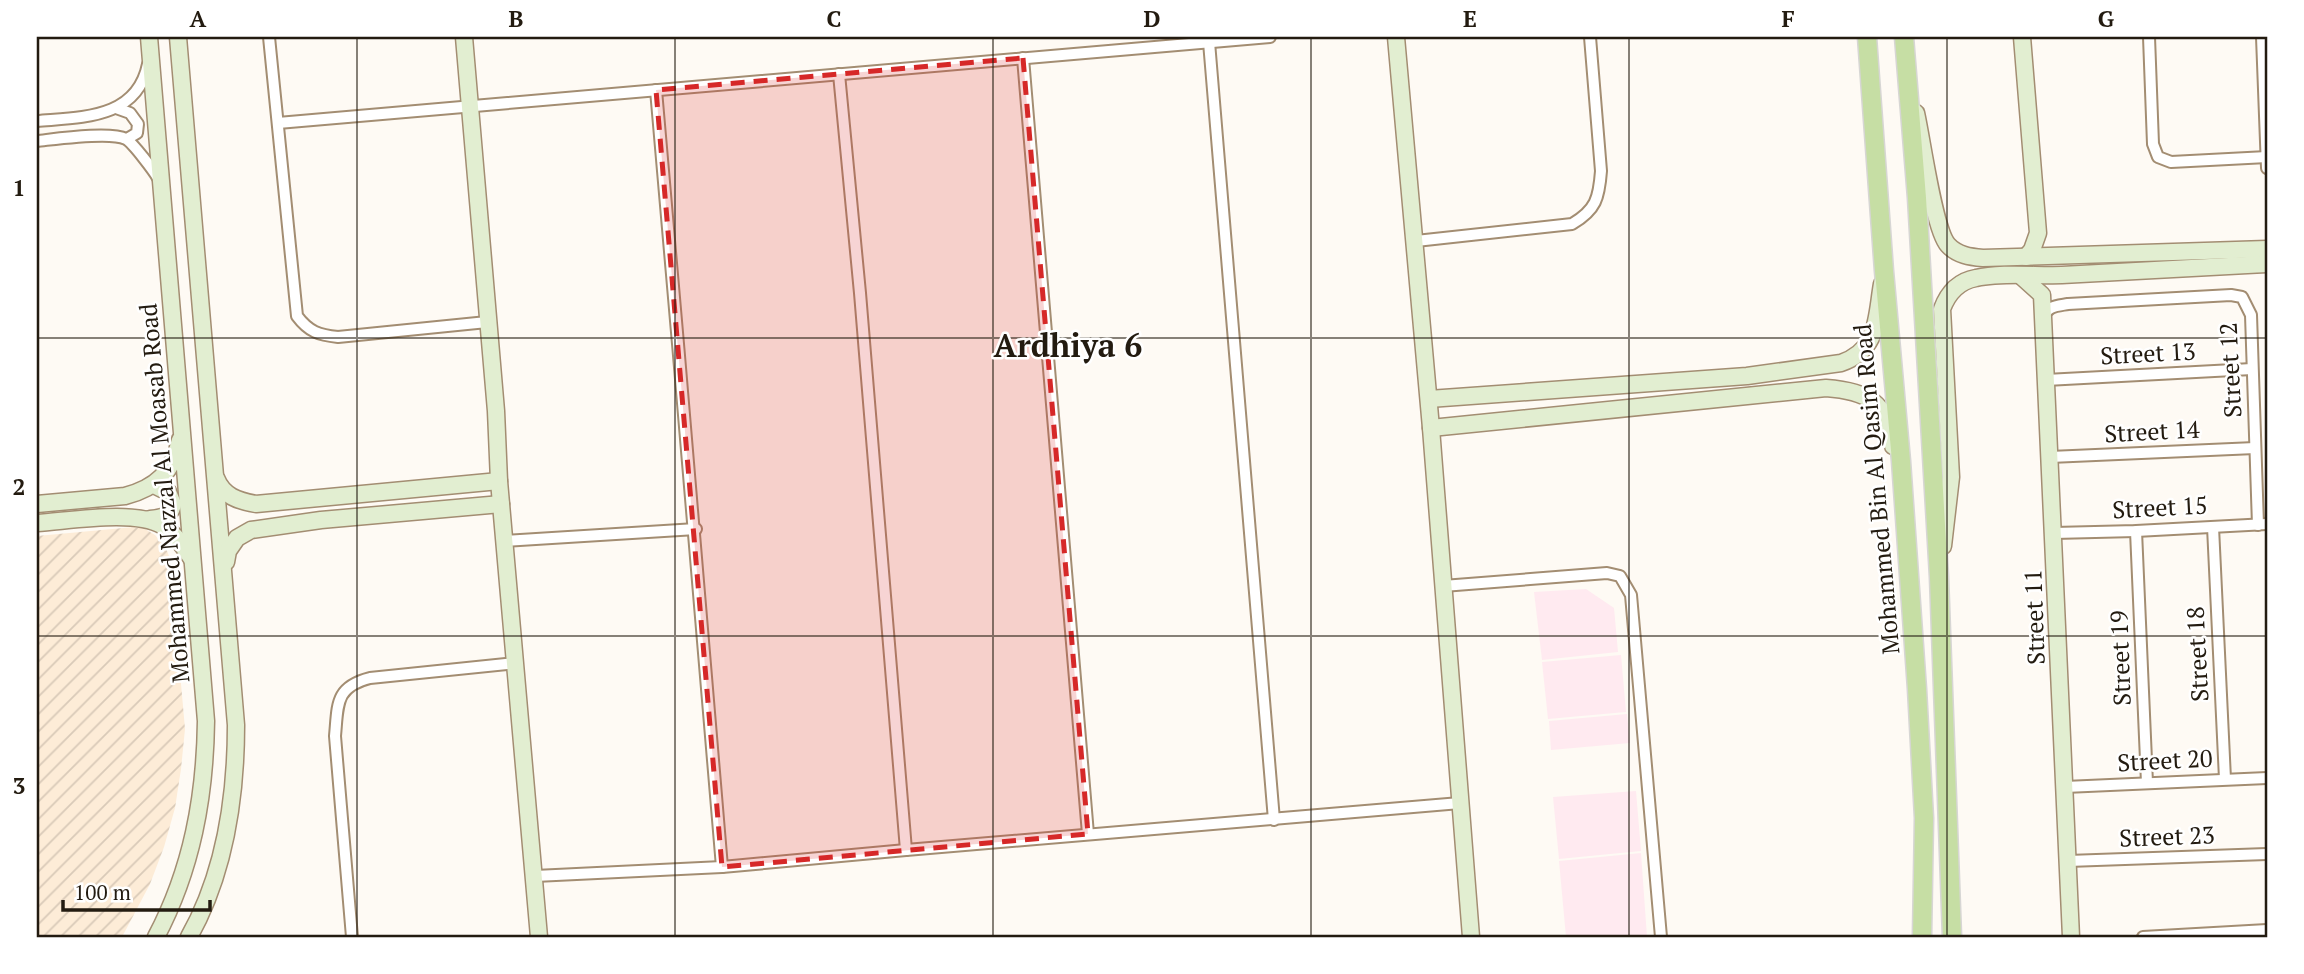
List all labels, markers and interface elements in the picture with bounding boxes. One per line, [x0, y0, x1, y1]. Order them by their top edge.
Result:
text: A [190, 3, 207, 34]
text: B [509, 3, 524, 34]
text: C [827, 3, 842, 34]
text: D [1144, 3, 1161, 34]
text: E [1463, 3, 1477, 34]
text: F [1781, 3, 1795, 34]
text: G [2098, 3, 2115, 34]
text: 1 [13, 172, 26, 203]
street label: Mohammed Nazzal Al Moasab Road [131, 302, 197, 684]
street label: Street 12 [2212, 322, 2248, 419]
street label: Mohammed Bin Al Qasim Road [1846, 323, 1906, 656]
district label: Ardhiya 6 [994, 324, 1142, 366]
street label: Street 13 [2099, 335, 2196, 371]
street label: Street 14 [2103, 413, 2201, 449]
text: 2 [13, 471, 26, 502]
street label: Street 15 [2111, 489, 2208, 525]
street label: Street 11 [2016, 569, 2052, 665]
street label: Street 18 [2179, 606, 2215, 703]
street label: Street 19 [2102, 610, 2138, 706]
street label: Street 20 [2116, 742, 2213, 778]
text: 3 [13, 770, 26, 801]
street label: Street 23 [2119, 818, 2215, 854]
scale bar [63, 869, 210, 913]
text: 100 m [74, 878, 131, 906]

